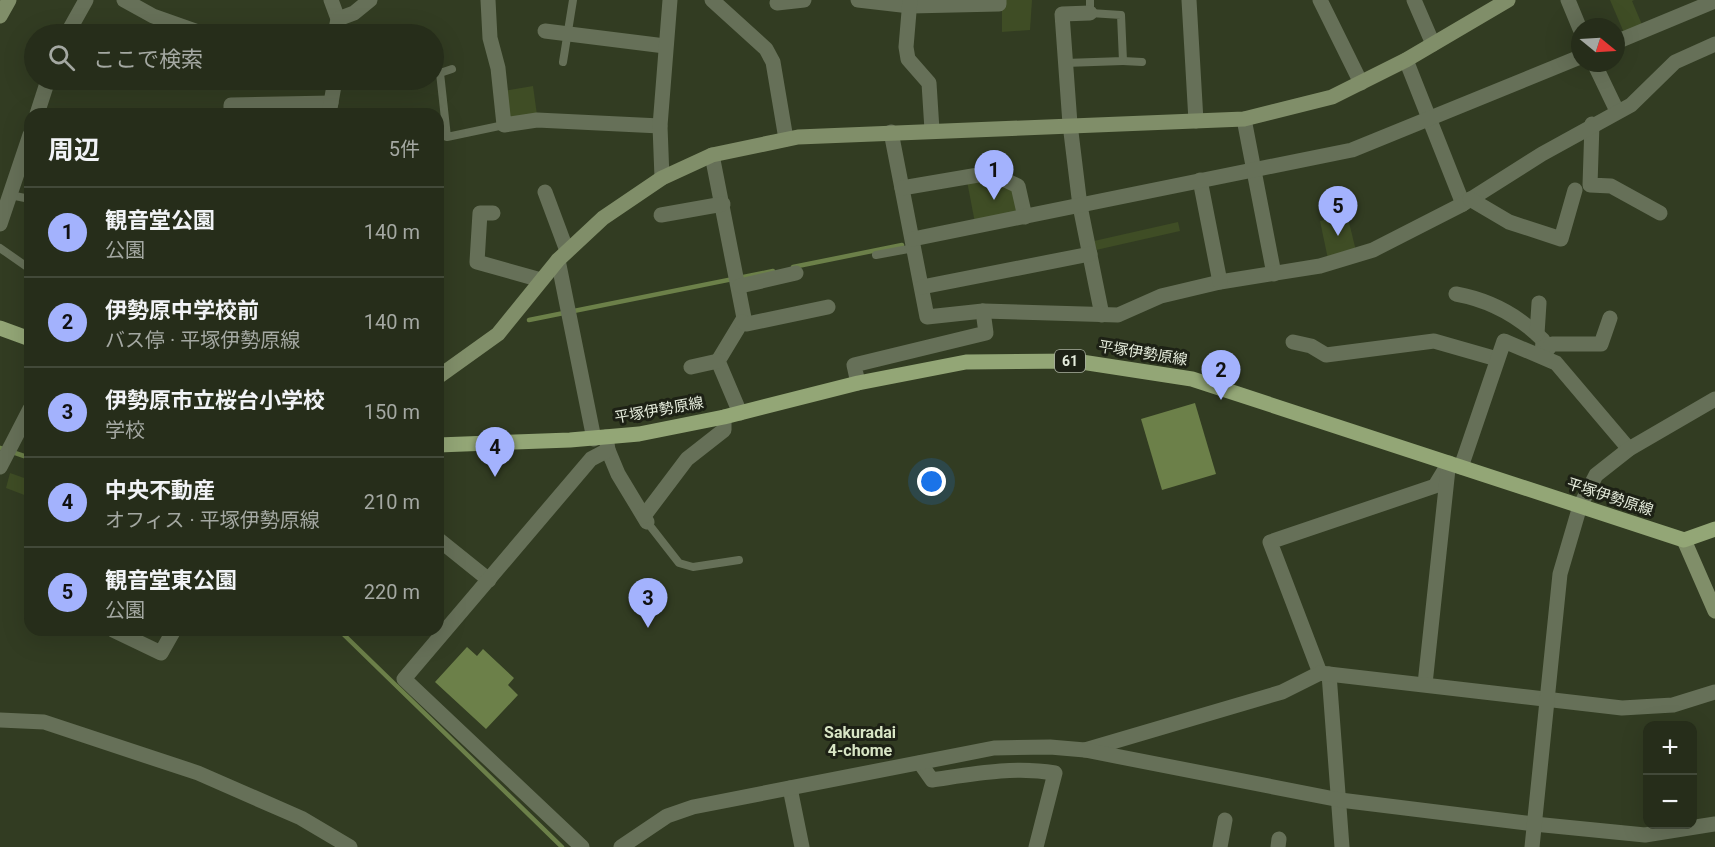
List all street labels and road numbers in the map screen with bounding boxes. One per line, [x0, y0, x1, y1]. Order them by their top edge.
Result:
street label: 平塚伊勢原線 [1097, 337, 1189, 369]
road number: 61 [1055, 350, 1085, 372]
street label: 平塚伊勢原線 [613, 393, 705, 427]
street label: 平塚伊勢原線 [1564, 475, 1656, 519]

